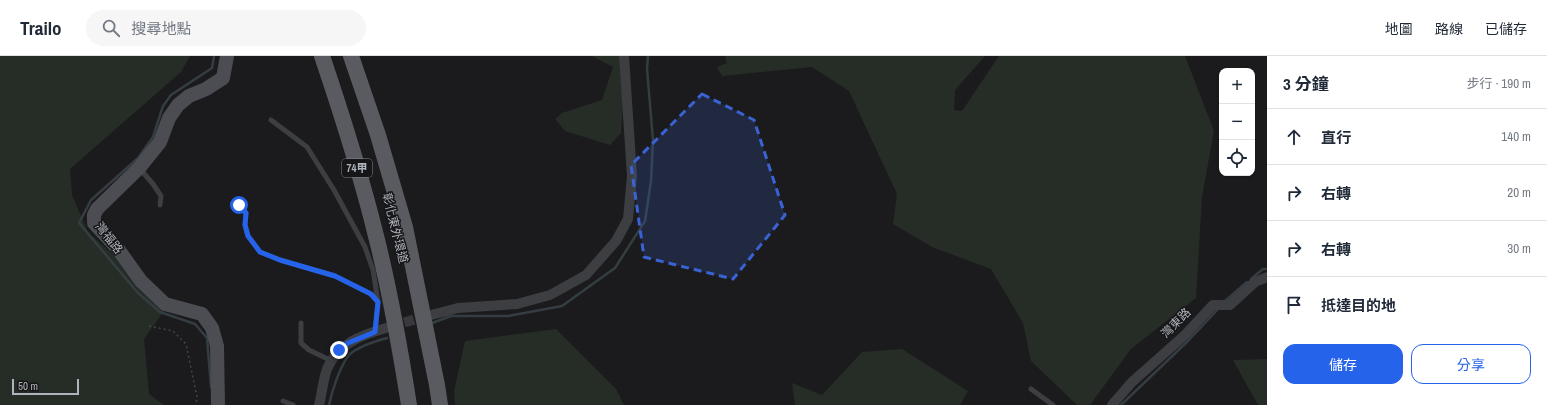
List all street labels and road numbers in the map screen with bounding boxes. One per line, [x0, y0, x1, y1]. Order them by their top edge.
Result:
road number: 74甲 [342, 159, 372, 177]
street label: 彰化東外環道 [379, 191, 411, 265]
street label: 灣福路 [92, 219, 126, 257]
street label: 灣東路 [1158, 305, 1194, 341]

